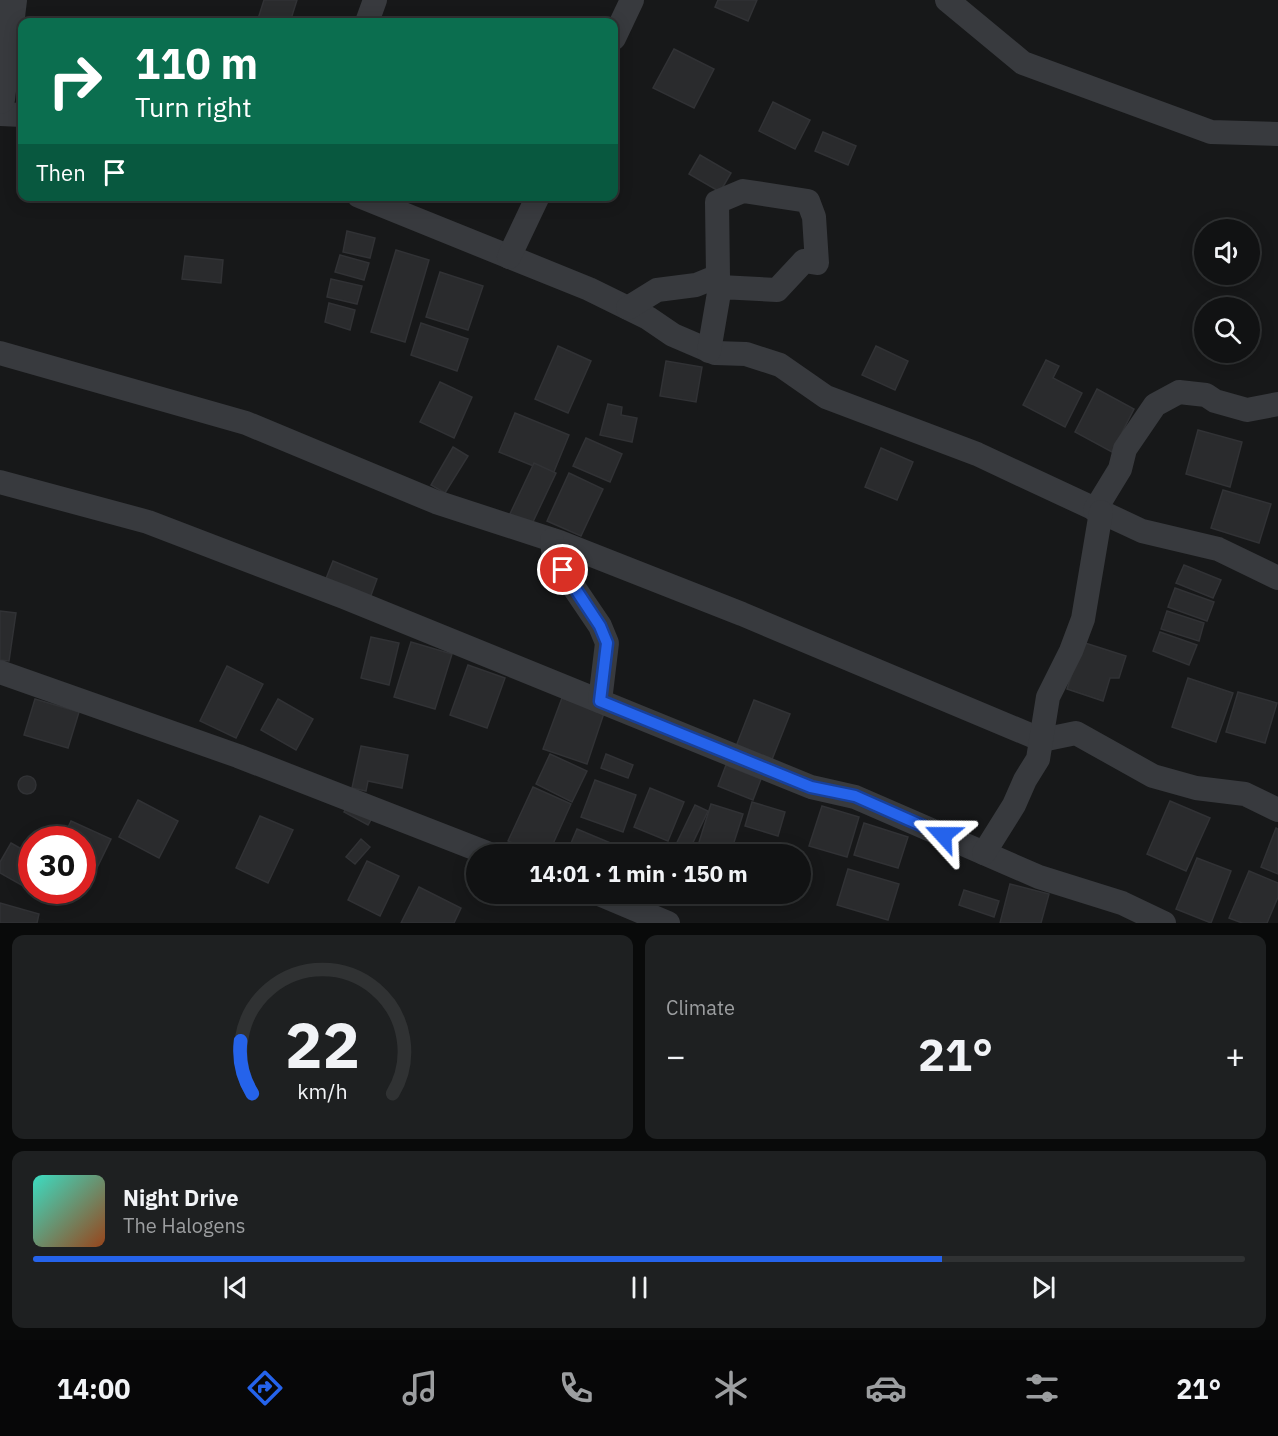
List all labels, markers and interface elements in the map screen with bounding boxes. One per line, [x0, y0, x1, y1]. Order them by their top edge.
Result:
text: 110 m [135, 36, 258, 91]
icon: right [36, 42, 114, 120]
text: Turn right [135, 89, 252, 124]
icon: arrive [98, 156, 131, 189]
text: Then [36, 158, 86, 187]
map controls [1194, 219, 1260, 363]
button: sound [1194, 219, 1260, 285]
button: search [1194, 297, 1260, 363]
pin [537, 544, 588, 595]
icon: arrive [546, 553, 579, 586]
position arrow [911, 803, 975, 867]
speed limit sign: 30 [18, 826, 96, 904]
text: 14:01 · 1 min · 150 m [529, 859, 748, 888]
text: Climate [666, 994, 735, 1021]
text: 22 [285, 1004, 360, 1085]
text: 21° [918, 1025, 993, 1083]
text: − [666, 1034, 686, 1077]
text: + [1225, 1034, 1245, 1077]
text: km/h [297, 1077, 348, 1105]
text: Night Drive [123, 1183, 239, 1212]
text: The Halogens [123, 1212, 245, 1239]
icon: previous [219, 1271, 252, 1304]
icon: pause [623, 1271, 656, 1304]
icon: next [1027, 1271, 1060, 1304]
icon: directions [244, 1367, 286, 1409]
icon: music [399, 1367, 441, 1409]
icon: phone [555, 1367, 597, 1409]
icon: climate [710, 1367, 752, 1409]
icon: car [865, 1367, 907, 1409]
icon: filters [1021, 1367, 1063, 1409]
text: 14:00 [57, 1371, 130, 1406]
text: 21° [1176, 1371, 1221, 1406]

